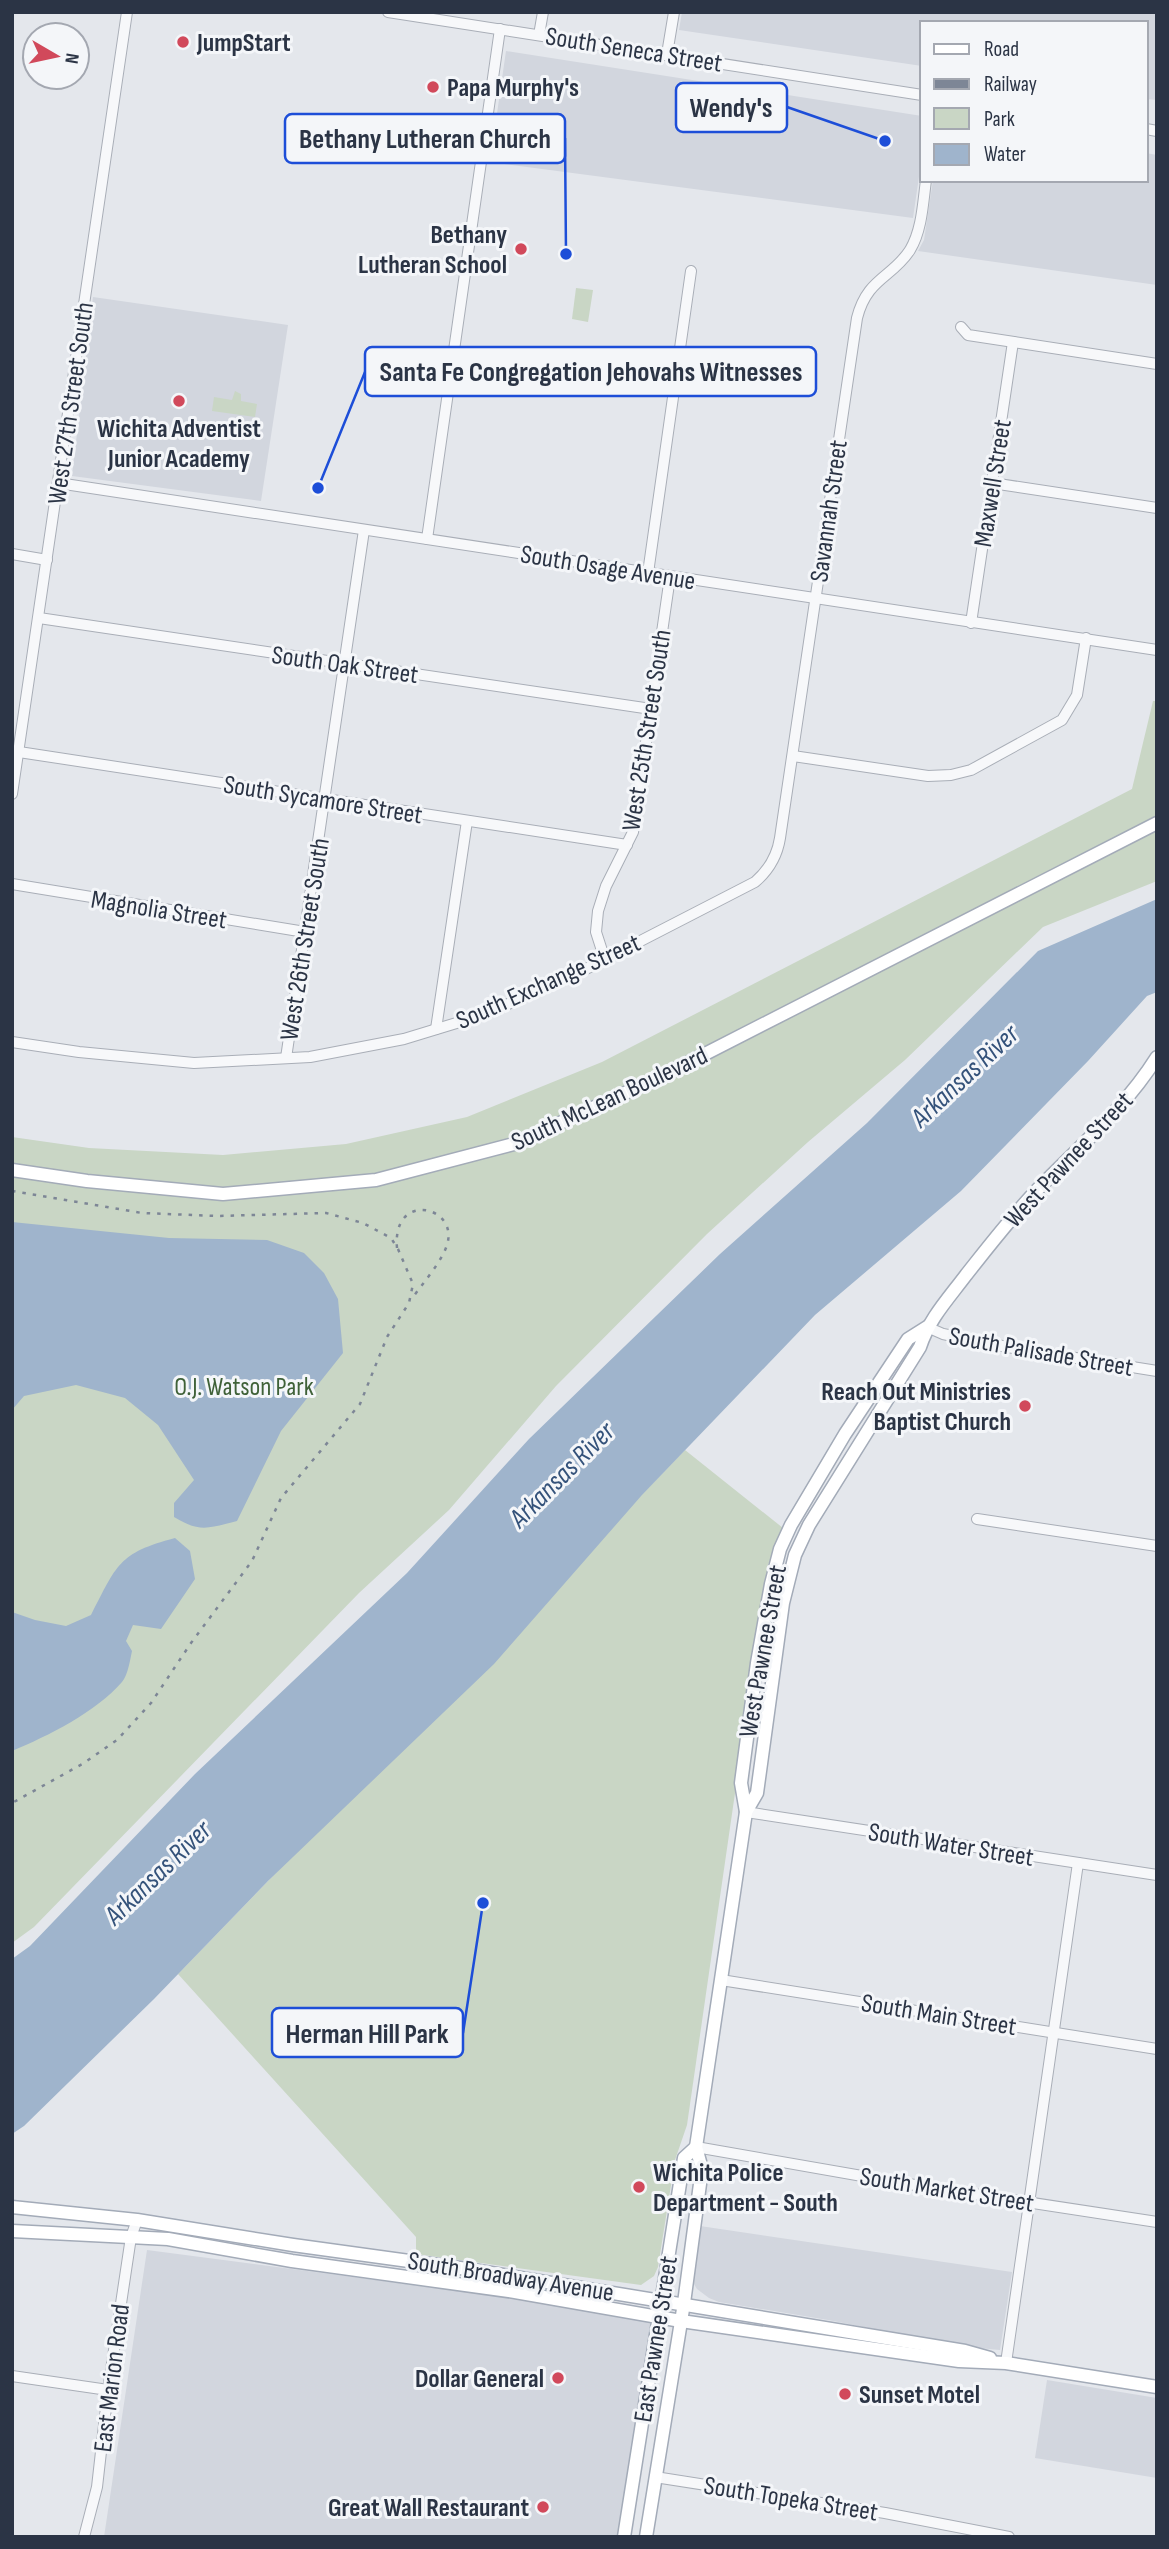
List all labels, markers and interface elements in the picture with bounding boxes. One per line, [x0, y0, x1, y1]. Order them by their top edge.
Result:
north arrow [21, 21, 91, 91]
street label: South Seneca Street [543, 21, 724, 80]
legend [920, 21, 1148, 182]
place label: JumpStart [196, 28, 291, 59]
marker: JumpStart [175, 34, 191, 50]
text: Road [984, 37, 1019, 62]
text: N [59, 52, 83, 65]
text: Railway [984, 72, 1037, 97]
place label: Papa Murphy's [447, 73, 579, 104]
marker: Papa Murphy's [425, 79, 441, 95]
callout: Wendy's [676, 83, 787, 132]
text: Wendy's [690, 92, 773, 125]
text: Park [984, 107, 1015, 132]
callout: Bethany Lutheran Church [285, 114, 565, 163]
text: Bethany Lutheran Church [299, 123, 551, 156]
text: Water [984, 142, 1026, 167]
place label: Bethany Lutheran School [358, 220, 507, 281]
marker: Bethany Lutheran School [513, 241, 529, 257]
street label: West 27th Street South [42, 300, 101, 506]
callout: Santa Fe Congregation Jehovahs Witnesses [365, 347, 816, 396]
text: Santa Fe Congregation Jehovahs Witnesses [380, 356, 802, 389]
marker: Wichita Adventist Junior Academy [171, 393, 187, 409]
place label: Wichita Adventist Junior Academy [97, 414, 261, 475]
street label: Maxwell Street [968, 417, 1019, 549]
street label: Savannah Street [804, 438, 855, 584]
street label: South Osage Avenue [518, 539, 697, 598]
street label: West 25th Street South [616, 627, 679, 833]
street label: South Oak Street [270, 640, 420, 691]
street label: South Sycamore Street [221, 769, 424, 832]
street label: West 26th Street South [274, 836, 337, 1043]
street label: Magnolia Street [89, 884, 229, 937]
street label: South Exchange Street [452, 928, 646, 1037]
water label: Arkansas River [904, 1017, 1027, 1135]
street label: South McLean Boulevard [507, 1040, 713, 1158]
street label: West Pawnee Street [998, 1086, 1140, 1234]
street label: South Palisade Street [946, 1321, 1135, 1384]
park label: O.J. Watson Park [174, 1372, 314, 1403]
place label: Reach Out Ministries Baptist Church [821, 1377, 1011, 1438]
marker: Reach Out Ministries Baptist Church [1017, 1398, 1033, 1414]
water label: Arkansas River [502, 1415, 622, 1535]
street label: West Pawnee Street [733, 1563, 794, 1740]
water label: Arkansas River [97, 1813, 219, 1933]
street label: South Water Street [866, 1817, 1036, 1874]
street label: South Main Street [859, 1988, 1018, 2043]
callout: Herman Hill Park [272, 2008, 463, 2057]
text: Herman Hill Park [286, 2018, 449, 2051]
place label: Wichita Police Department - South [653, 2158, 838, 2219]
street label: South Market Street [858, 2161, 1036, 2220]
marker: Wichita Police Department - South [631, 2179, 647, 2195]
street label: South Broadway Avenue [406, 2246, 616, 2309]
street label: East Pawnee Street [628, 2254, 685, 2425]
street label: East Marion Road [88, 2302, 137, 2454]
place label: Dollar General [415, 2364, 544, 2395]
marker: Dollar General [550, 2370, 566, 2386]
place label: Sunset Motel [859, 2380, 980, 2411]
marker: Sunset Motel [837, 2386, 853, 2402]
street label: South Topeka Street [702, 2470, 880, 2529]
place label: Great Wall Restaurant [328, 2493, 529, 2524]
marker: Great Wall Restaurant [535, 2499, 551, 2515]

